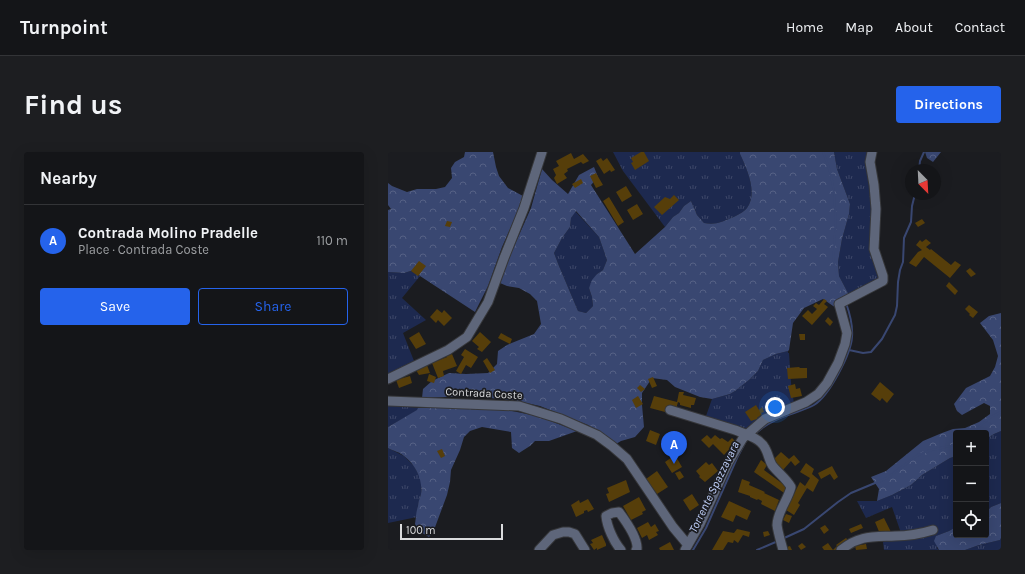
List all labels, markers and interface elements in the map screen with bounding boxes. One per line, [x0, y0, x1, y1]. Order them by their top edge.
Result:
text: Turnpoint [20, 17, 108, 39]
text: Home [786, 19, 823, 36]
text: Map [845, 19, 873, 36]
text: About [895, 19, 933, 36]
text: Contact [955, 19, 1005, 36]
button: Directions [896, 86, 1001, 123]
text: Find us [24, 88, 123, 121]
north arrow [905, 164, 941, 200]
text: Nearby [40, 168, 97, 188]
text: Contrada Molino Pradelle [78, 224, 258, 242]
text: A [49, 233, 57, 248]
text: 110 m [316, 233, 348, 248]
text: Place · Contrada Coste [78, 242, 209, 257]
button: Save [40, 288, 190, 325]
button: Share [198, 288, 348, 325]
street label: Contrada Coste [445, 385, 523, 402]
your location [765, 397, 785, 417]
map controls [953, 430, 989, 538]
button: + [953, 430, 989, 466]
pin: A [661, 431, 687, 464]
water label: Torrente Spazzavara [686, 439, 742, 535]
button: − [953, 466, 989, 502]
button: locate [953, 502, 989, 538]
scale bar [400, 522, 503, 541]
text: 100 m [406, 524, 436, 537]

